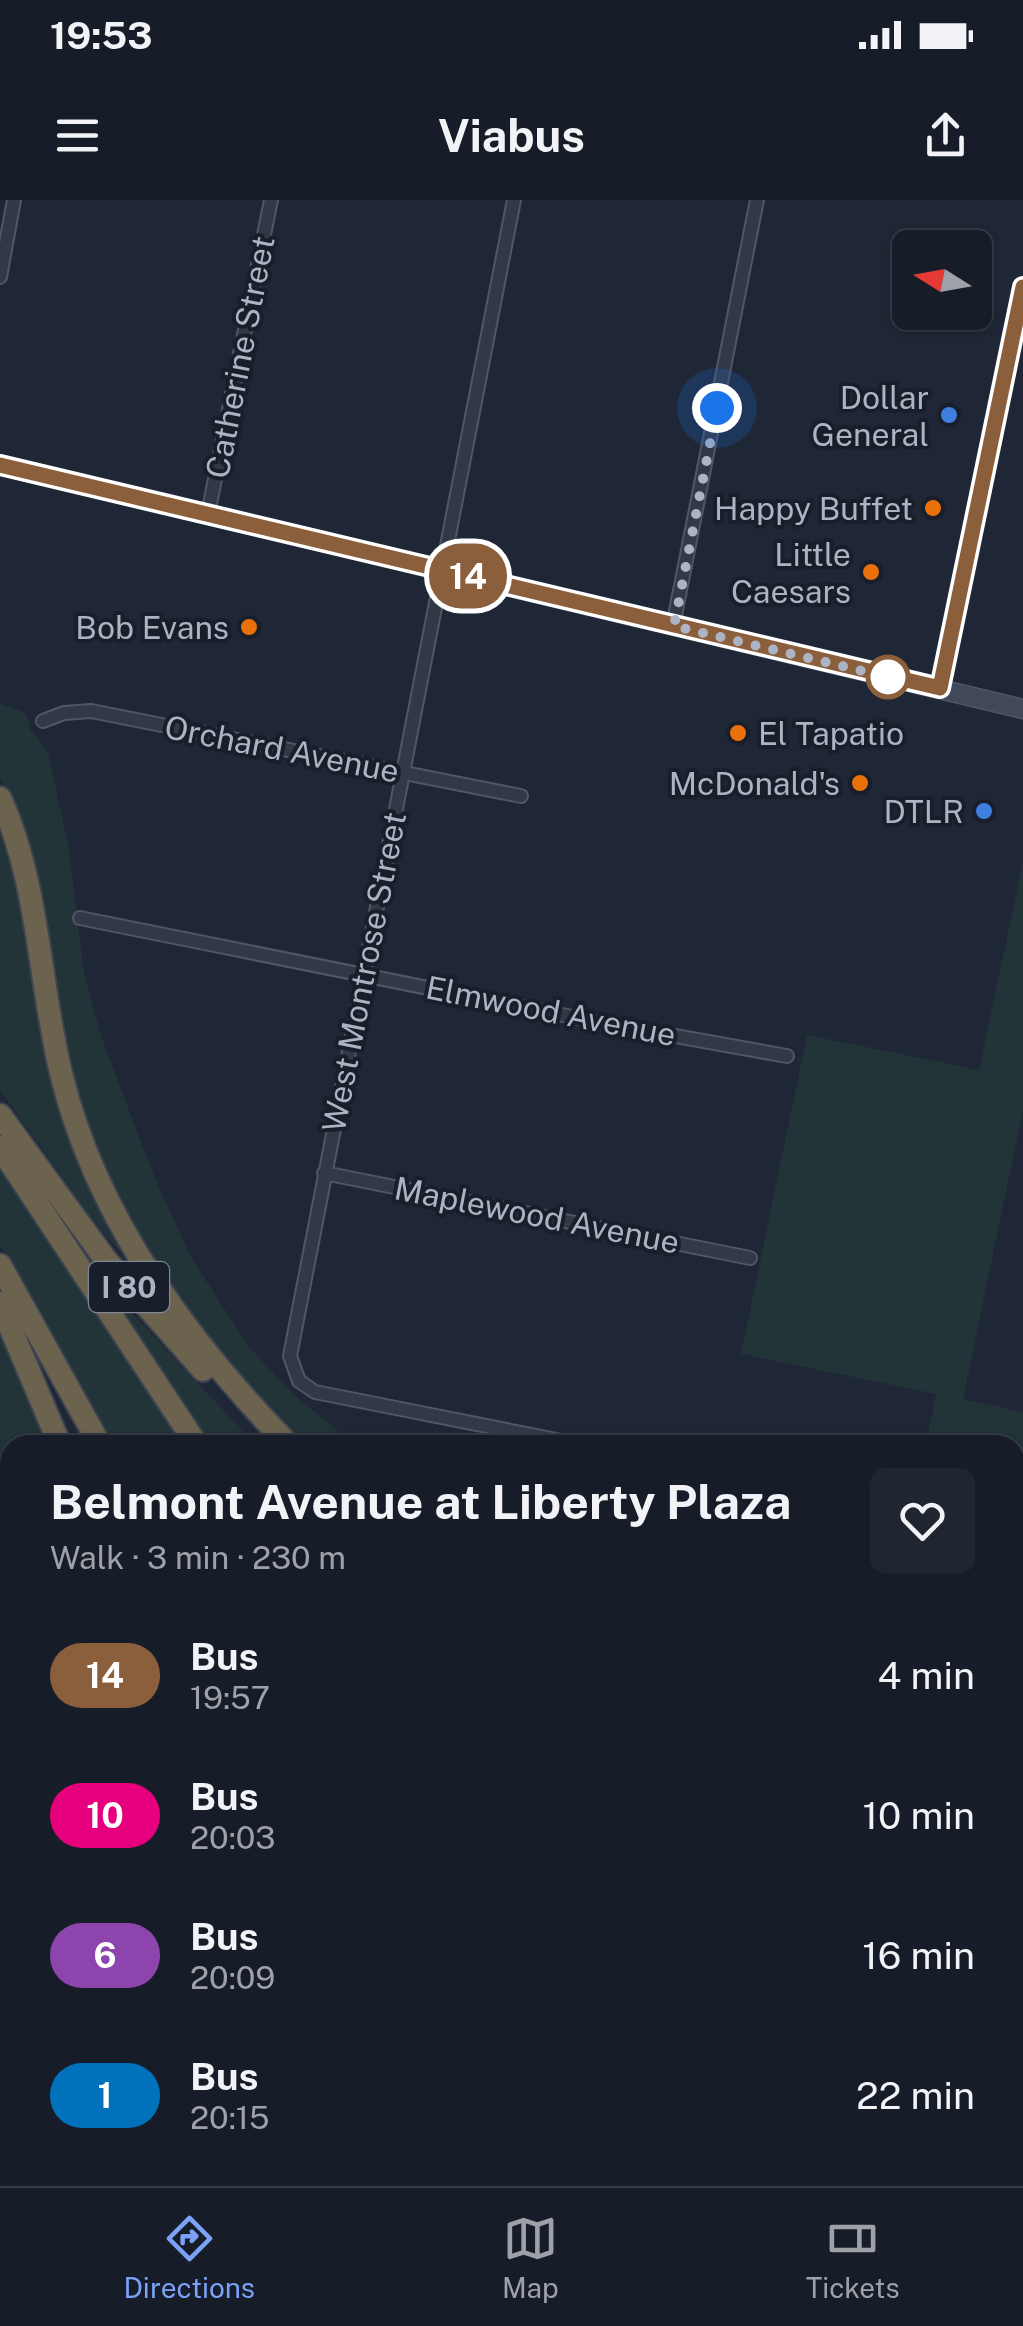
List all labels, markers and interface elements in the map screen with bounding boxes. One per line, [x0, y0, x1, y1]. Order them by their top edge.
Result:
text: 19:53 [50, 13, 152, 58]
icon: menu [50, 108, 105, 163]
icon: share [918, 108, 973, 163]
text: Viabus [438, 109, 585, 162]
north arrow [892, 230, 992, 330]
map controls [892, 230, 992, 330]
street label: Catherine Street [198, 233, 282, 481]
place label: Dollar General [811, 379, 929, 453]
your location [692, 383, 742, 433]
marker: Dollar General [938, 404, 960, 426]
place label: Happy Buffet [714, 490, 913, 527]
marker: Happy Buffet [922, 497, 944, 519]
place label: Little Caesars [731, 536, 851, 610]
line badge: 14 [423, 544, 513, 608]
text: 14 [449, 556, 487, 597]
marker: Little Caesars [860, 561, 882, 583]
place label: Bob Evans [75, 609, 229, 646]
marker: Bob Evans [238, 616, 260, 638]
unlabelled marker [867, 656, 909, 698]
street label: Orchard Avenue [162, 708, 402, 790]
place label: El Tapatio [758, 715, 904, 752]
marker: El Tapatio [727, 722, 749, 744]
place label: McDonald's [669, 765, 840, 802]
marker: McDonald's [849, 772, 871, 794]
place label: DTLR [884, 793, 964, 830]
marker: DTLR [973, 800, 995, 822]
street label: West Montrose Street [315, 809, 413, 1135]
street label: Elmwood Avenue [423, 969, 679, 1053]
street label: Maplewood Avenue [391, 1169, 683, 1261]
road number: I 80 [89, 1262, 169, 1312]
button: heart [870, 1468, 975, 1573]
text: Belmont Avenue at Liberty Plaza [50, 1473, 791, 1530]
text: Walk · 3 min · 230 m [50, 1539, 346, 1576]
text: Bus [190, 1634, 259, 1679]
text: 4 min [877, 1653, 975, 1698]
text: 14 [86, 1655, 124, 1696]
text: 19:57 [190, 1679, 270, 1716]
text: Bus [190, 1774, 259, 1819]
text: 10 min [863, 1793, 975, 1838]
text: 10 [86, 1795, 124, 1836]
text: 20:03 [190, 1819, 275, 1856]
text: Bus [190, 1914, 259, 1959]
text: 16 min [862, 1933, 975, 1978]
text: 6 [93, 1935, 117, 1976]
text: 20:09 [190, 1959, 275, 1996]
text: Bus [190, 2054, 259, 2099]
text: 22 min [856, 2073, 975, 2118]
text: 1 [98, 2075, 112, 2116]
text: 20:15 [190, 2099, 269, 2136]
tab: Directions [123, 2211, 255, 2304]
tab: Map [502, 2211, 559, 2304]
tab: Tickets [806, 2211, 900, 2304]

